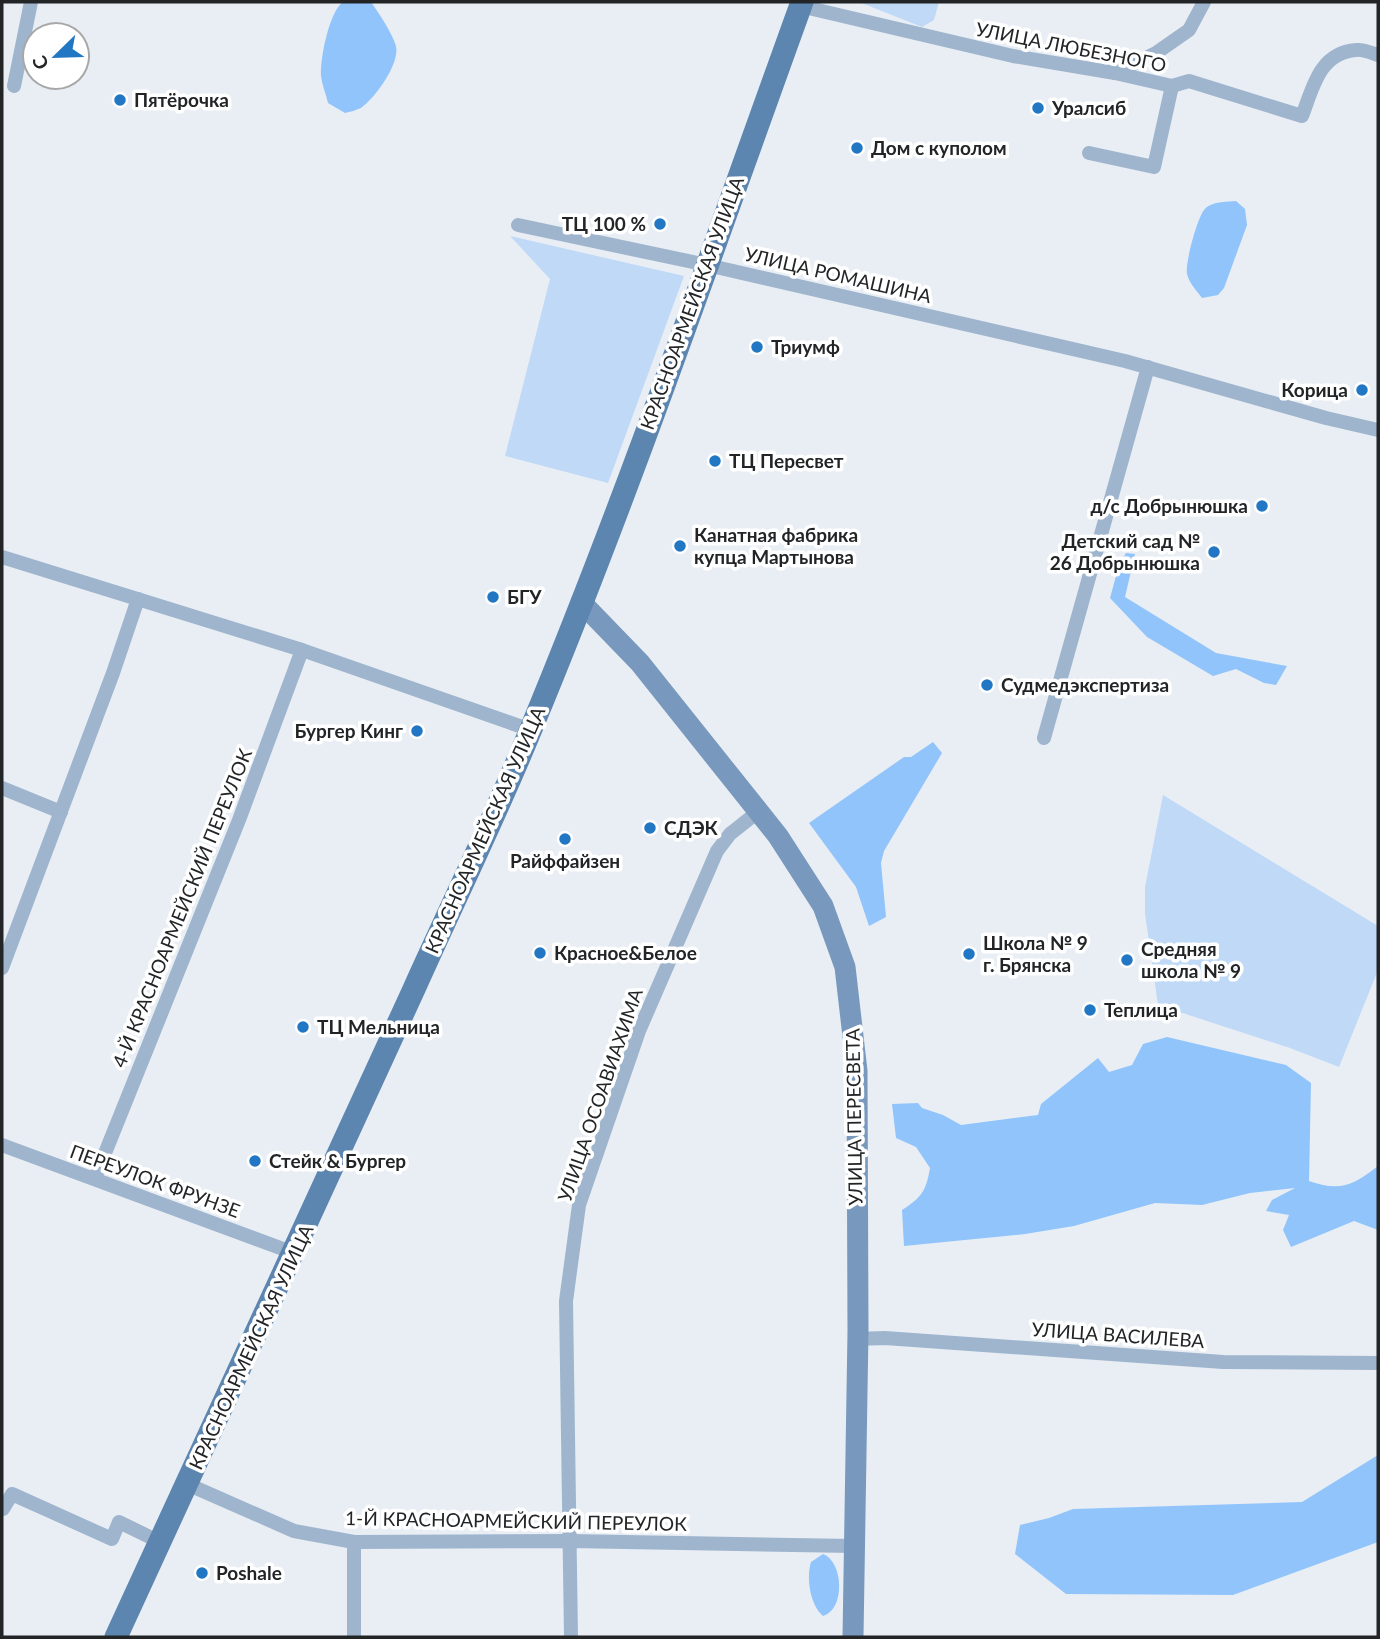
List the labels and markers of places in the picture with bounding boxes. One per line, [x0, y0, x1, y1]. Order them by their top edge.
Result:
place label: Пятёрочка [134, 88, 229, 111]
marker: Пятёрочка [112, 92, 128, 108]
place label: Уралсиб [1051, 96, 1126, 119]
marker: Уралсиб [1030, 100, 1046, 116]
place label: Дом с куполом [871, 136, 1007, 159]
marker: Дом с куполом [849, 140, 865, 156]
place label: ТЦ 100 % [562, 212, 646, 235]
marker: ТЦ 100 % [652, 216, 668, 232]
place label: Триумф [771, 335, 840, 358]
marker: Триумф [749, 339, 765, 355]
place label: Корица [1281, 378, 1348, 401]
marker: Корица [1354, 382, 1370, 398]
place label: ТЦ Пересвет [729, 449, 844, 472]
marker: ТЦ Пересвет [707, 453, 723, 469]
place label: д/с Добрынюшка [1091, 494, 1248, 517]
marker: д/с Добрынюшка [1254, 498, 1270, 514]
place label: Канатная фабрика купца Мартынова [694, 523, 858, 568]
place label: Детский сад № 26 Добрынюшка [1050, 529, 1200, 574]
marker: Канатная фабрика купца Мартынова [672, 538, 688, 554]
marker: Детский сад № 26 Добрынюшка [1206, 544, 1222, 560]
place label: БГУ [507, 585, 542, 608]
marker: БГУ [485, 589, 501, 605]
place label: Судмедэкспертиза [1001, 673, 1169, 696]
marker: Судмедэкспертиза [979, 677, 995, 693]
place label: Бургер Кинг [294, 719, 403, 742]
marker: Бургер Кинг [409, 723, 425, 739]
place label: СДЭК [664, 816, 719, 839]
marker: СДЭК [642, 820, 658, 836]
marker: Райффайзен [557, 831, 573, 847]
place label: Райффайзен [510, 849, 620, 872]
place label: Школа № 9 г. Брянска [983, 931, 1088, 976]
place label: Средняя школа № 9 [1141, 937, 1241, 982]
place label: Красное&Белое [554, 941, 697, 964]
marker: Красное&Белое [532, 945, 548, 961]
marker: Школа № 9 г. Брянска [961, 946, 977, 962]
marker: Средняя школа № 9 [1119, 952, 1135, 968]
place label: Теплица [1104, 998, 1178, 1021]
marker: Теплица [1082, 1002, 1098, 1018]
place label: ТЦ Мельница [317, 1015, 440, 1038]
marker: ТЦ Мельница [295, 1019, 311, 1035]
place label: Стейк & Бургер [269, 1149, 406, 1172]
marker: Стейк & Бургер [247, 1153, 263, 1169]
place label: Poshale [216, 1561, 282, 1584]
marker: Poshale [194, 1565, 210, 1581]

